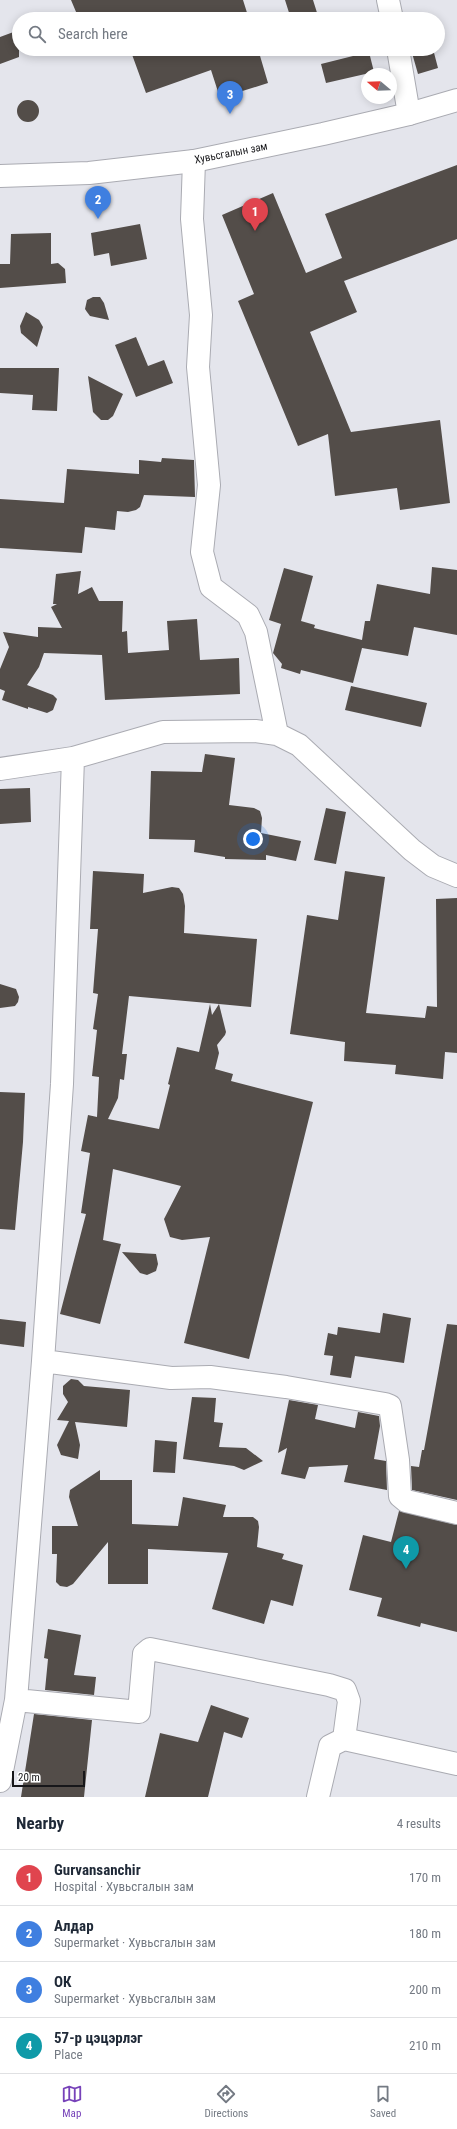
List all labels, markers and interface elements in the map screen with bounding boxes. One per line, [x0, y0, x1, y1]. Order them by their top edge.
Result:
search box [12, 12, 445, 56]
icon: search [26, 23, 48, 45]
text: Search here [58, 25, 128, 43]
north arrow [361, 68, 397, 104]
pin: 3 [217, 81, 243, 114]
street label: Хувьсгалын зам [193, 140, 269, 166]
pin: 2 [85, 186, 111, 219]
pin: 1 [242, 198, 268, 231]
your location [243, 829, 263, 849]
pin: 4 [393, 1536, 419, 1569]
scale bar [12, 1769, 85, 1788]
text: 20 m [18, 1771, 40, 1784]
text: Nearby [16, 1813, 64, 1833]
text: 4 results [397, 1816, 441, 1831]
text: Gurvansanchir [54, 1861, 141, 1879]
text: 1 [26, 1870, 32, 1885]
text: 170 m [409, 1870, 441, 1885]
text: Hospital · Хувьсгалын зам [54, 1879, 194, 1894]
text: Алдар [54, 1917, 94, 1935]
text: 2 [26, 1926, 32, 1941]
text: 180 m [409, 1926, 441, 1941]
text: Supermarket · Хувьсгалын зам [54, 1935, 216, 1950]
text: ОК [54, 1973, 72, 1991]
text: 3 [26, 1982, 32, 1997]
text: 200 m [409, 1982, 441, 1997]
text: Supermarket · Хувьсгалын зам [54, 1991, 216, 2006]
text: 57-р цэцэрлэг [54, 2029, 143, 2047]
text: 4 [26, 2038, 32, 2053]
text: 210 m [409, 2038, 441, 2053]
text: Place [54, 2047, 83, 2062]
tab: Map [61, 2083, 83, 2120]
tab: Directions [204, 2083, 248, 2120]
tab: Saved [370, 2083, 396, 2120]

